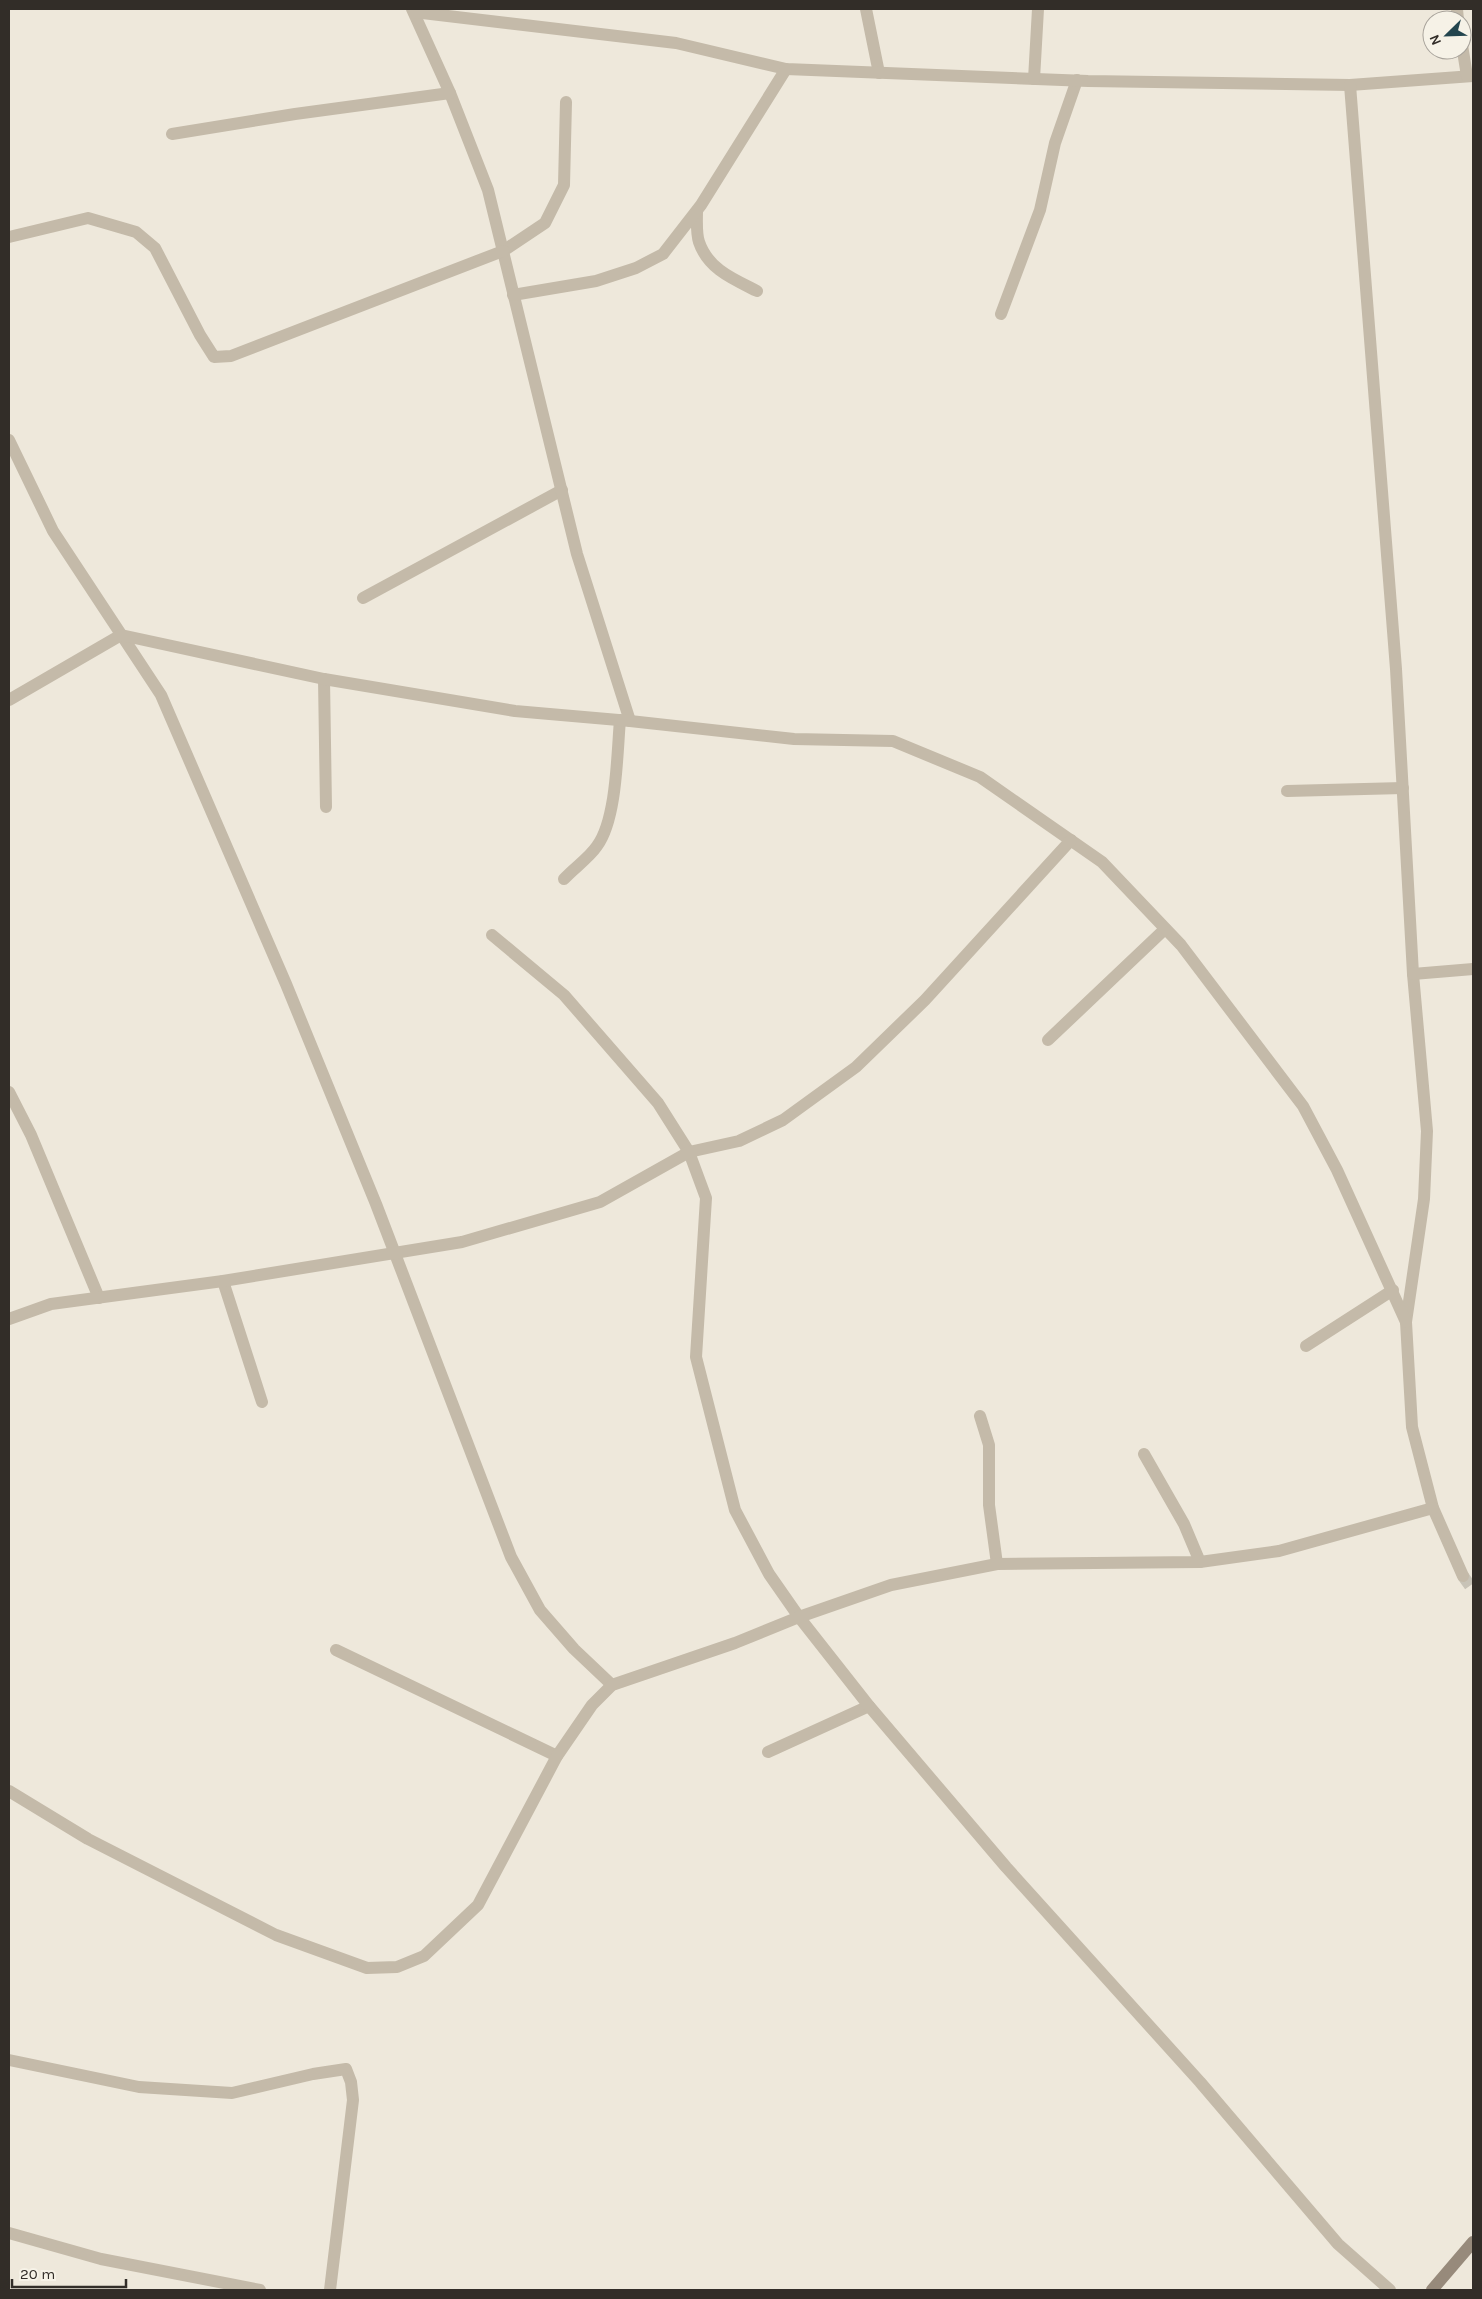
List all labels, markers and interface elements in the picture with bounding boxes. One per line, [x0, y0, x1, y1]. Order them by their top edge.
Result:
north arrow [1422, 10, 1472, 60]
text: N [1426, 32, 1445, 48]
scale bar [12, 2256, 126, 2288]
text: 20 m [20, 2265, 55, 2283]

